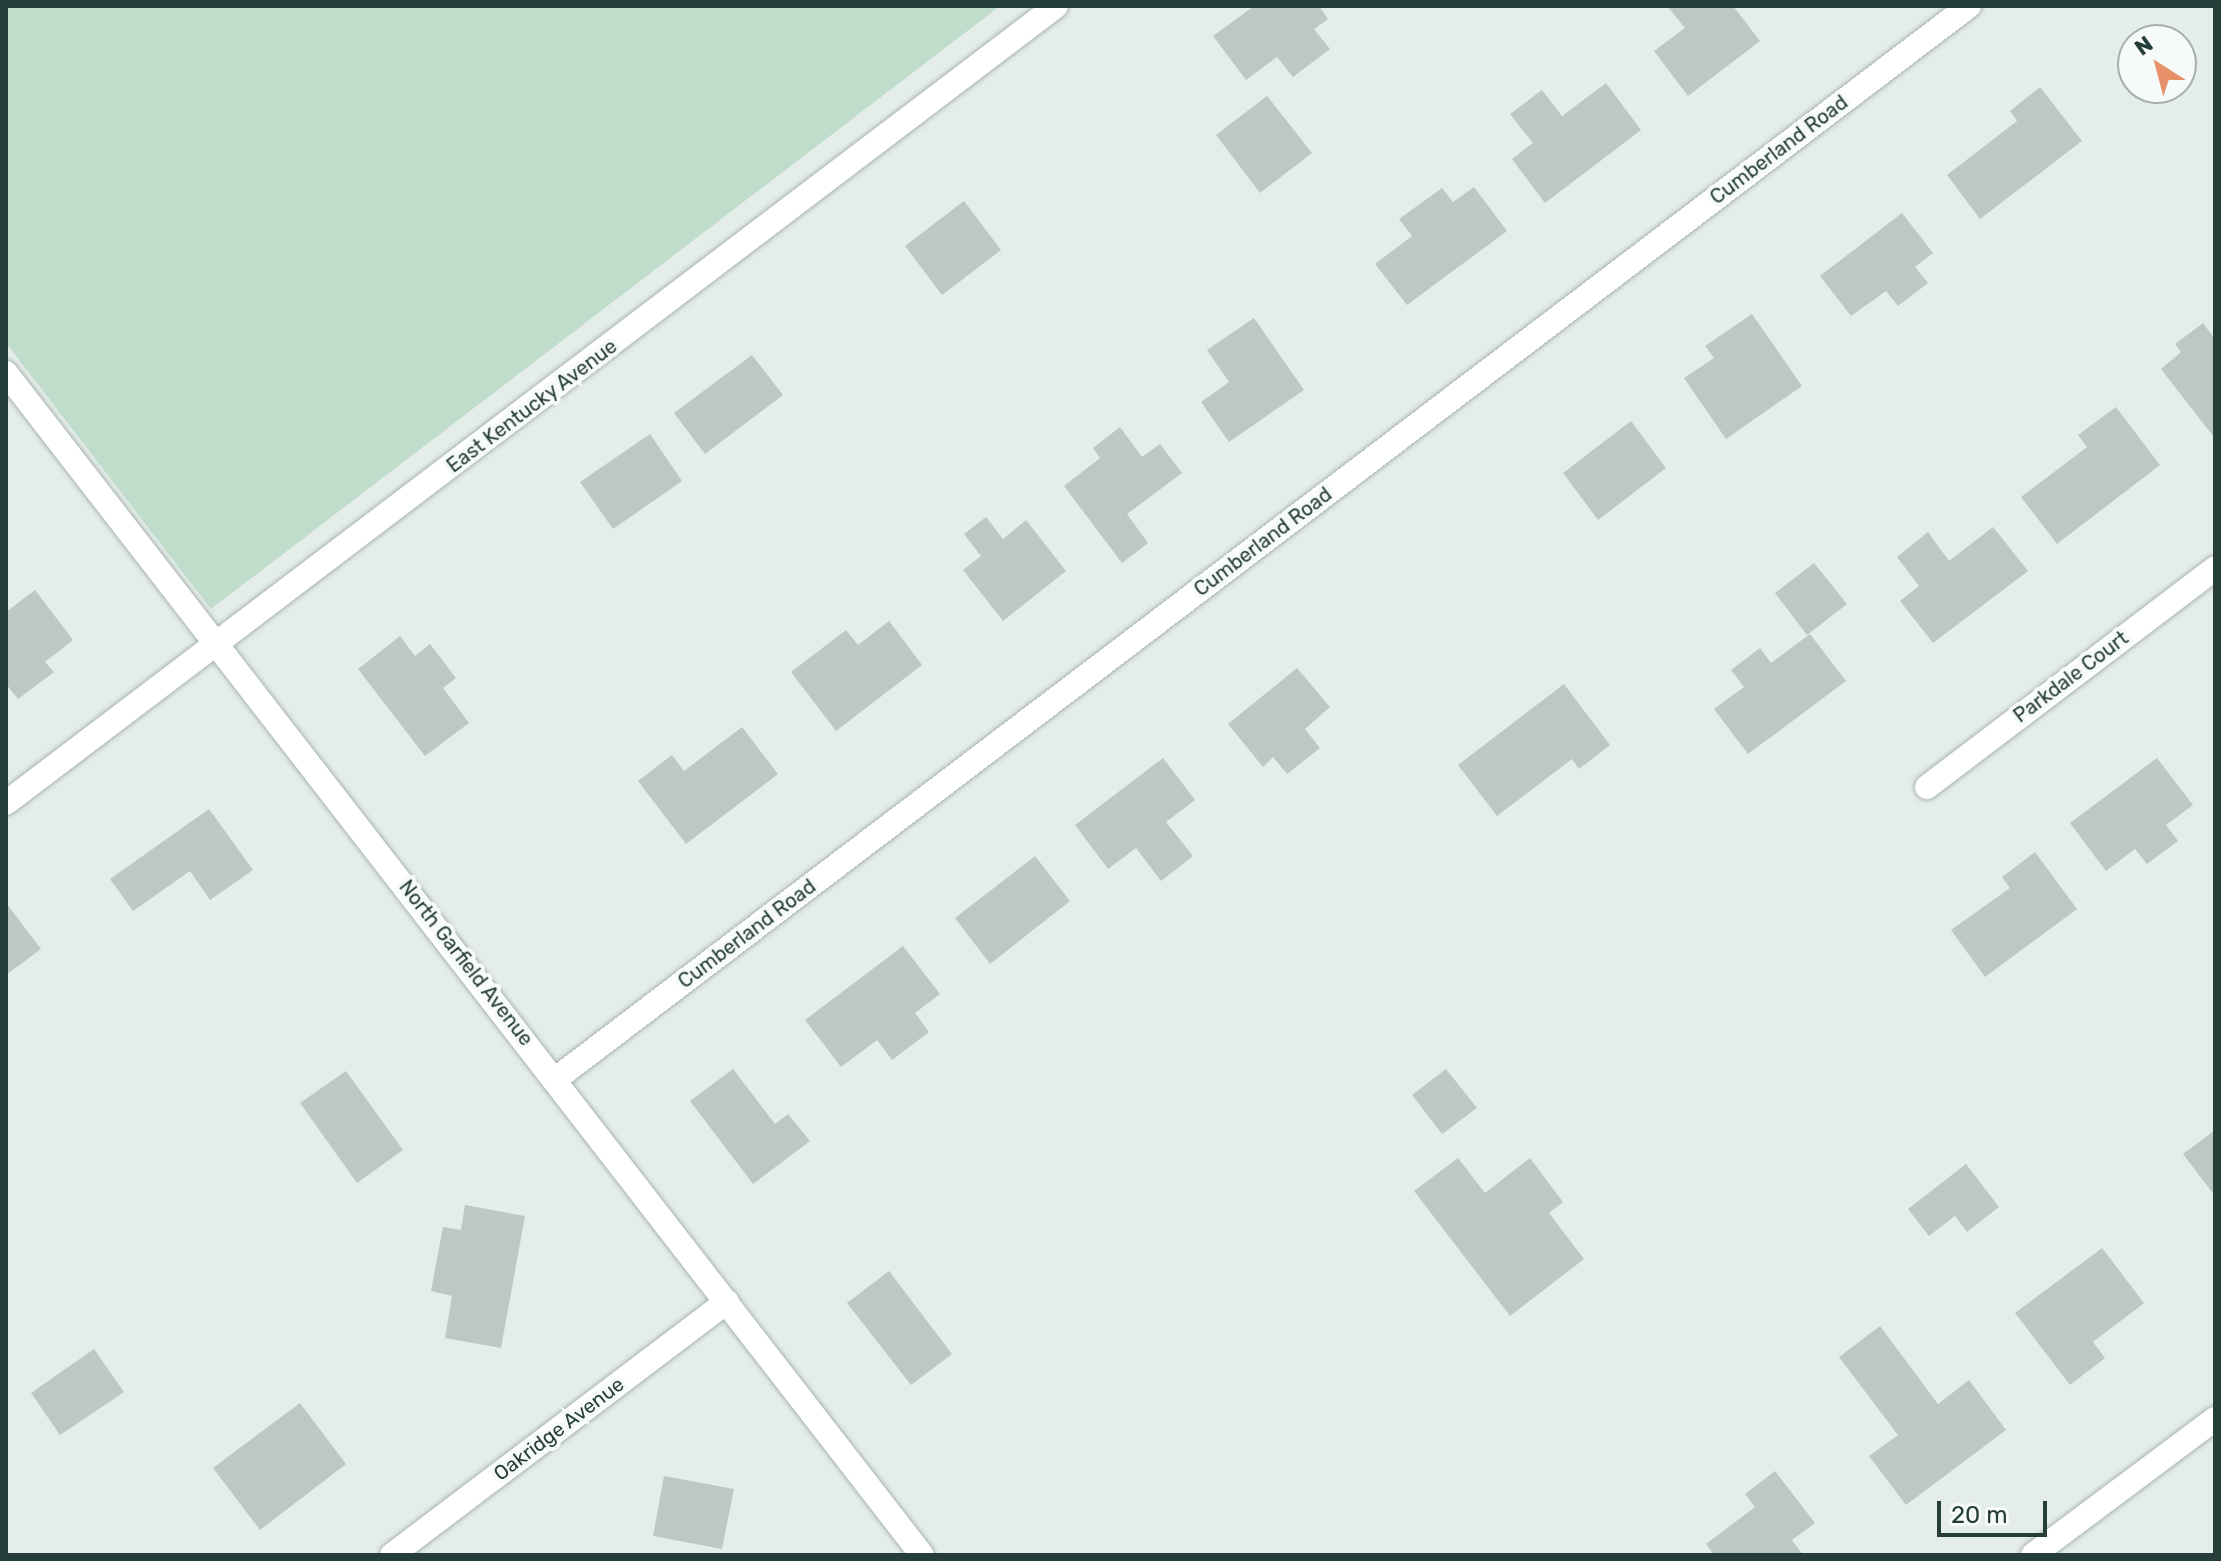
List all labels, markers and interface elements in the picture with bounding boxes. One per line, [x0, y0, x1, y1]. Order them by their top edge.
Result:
north arrow [2117, 24, 2197, 104]
text: N [2129, 30, 2158, 61]
street label: Cumberland Road [1705, 90, 1853, 210]
street label: East Kentucky Avenue [442, 334, 622, 478]
street label: Cumberland Road [1189, 482, 1337, 602]
street label: Parkdale Court [2009, 626, 2133, 728]
street label: Cumberland Road [673, 874, 821, 994]
street label: North Garfield Avenue [394, 875, 538, 1051]
street label: Oakridge Avenue [489, 1372, 629, 1486]
scale bar [1941, 1485, 2051, 1535]
text: 20 m [1951, 1501, 2008, 1529]

